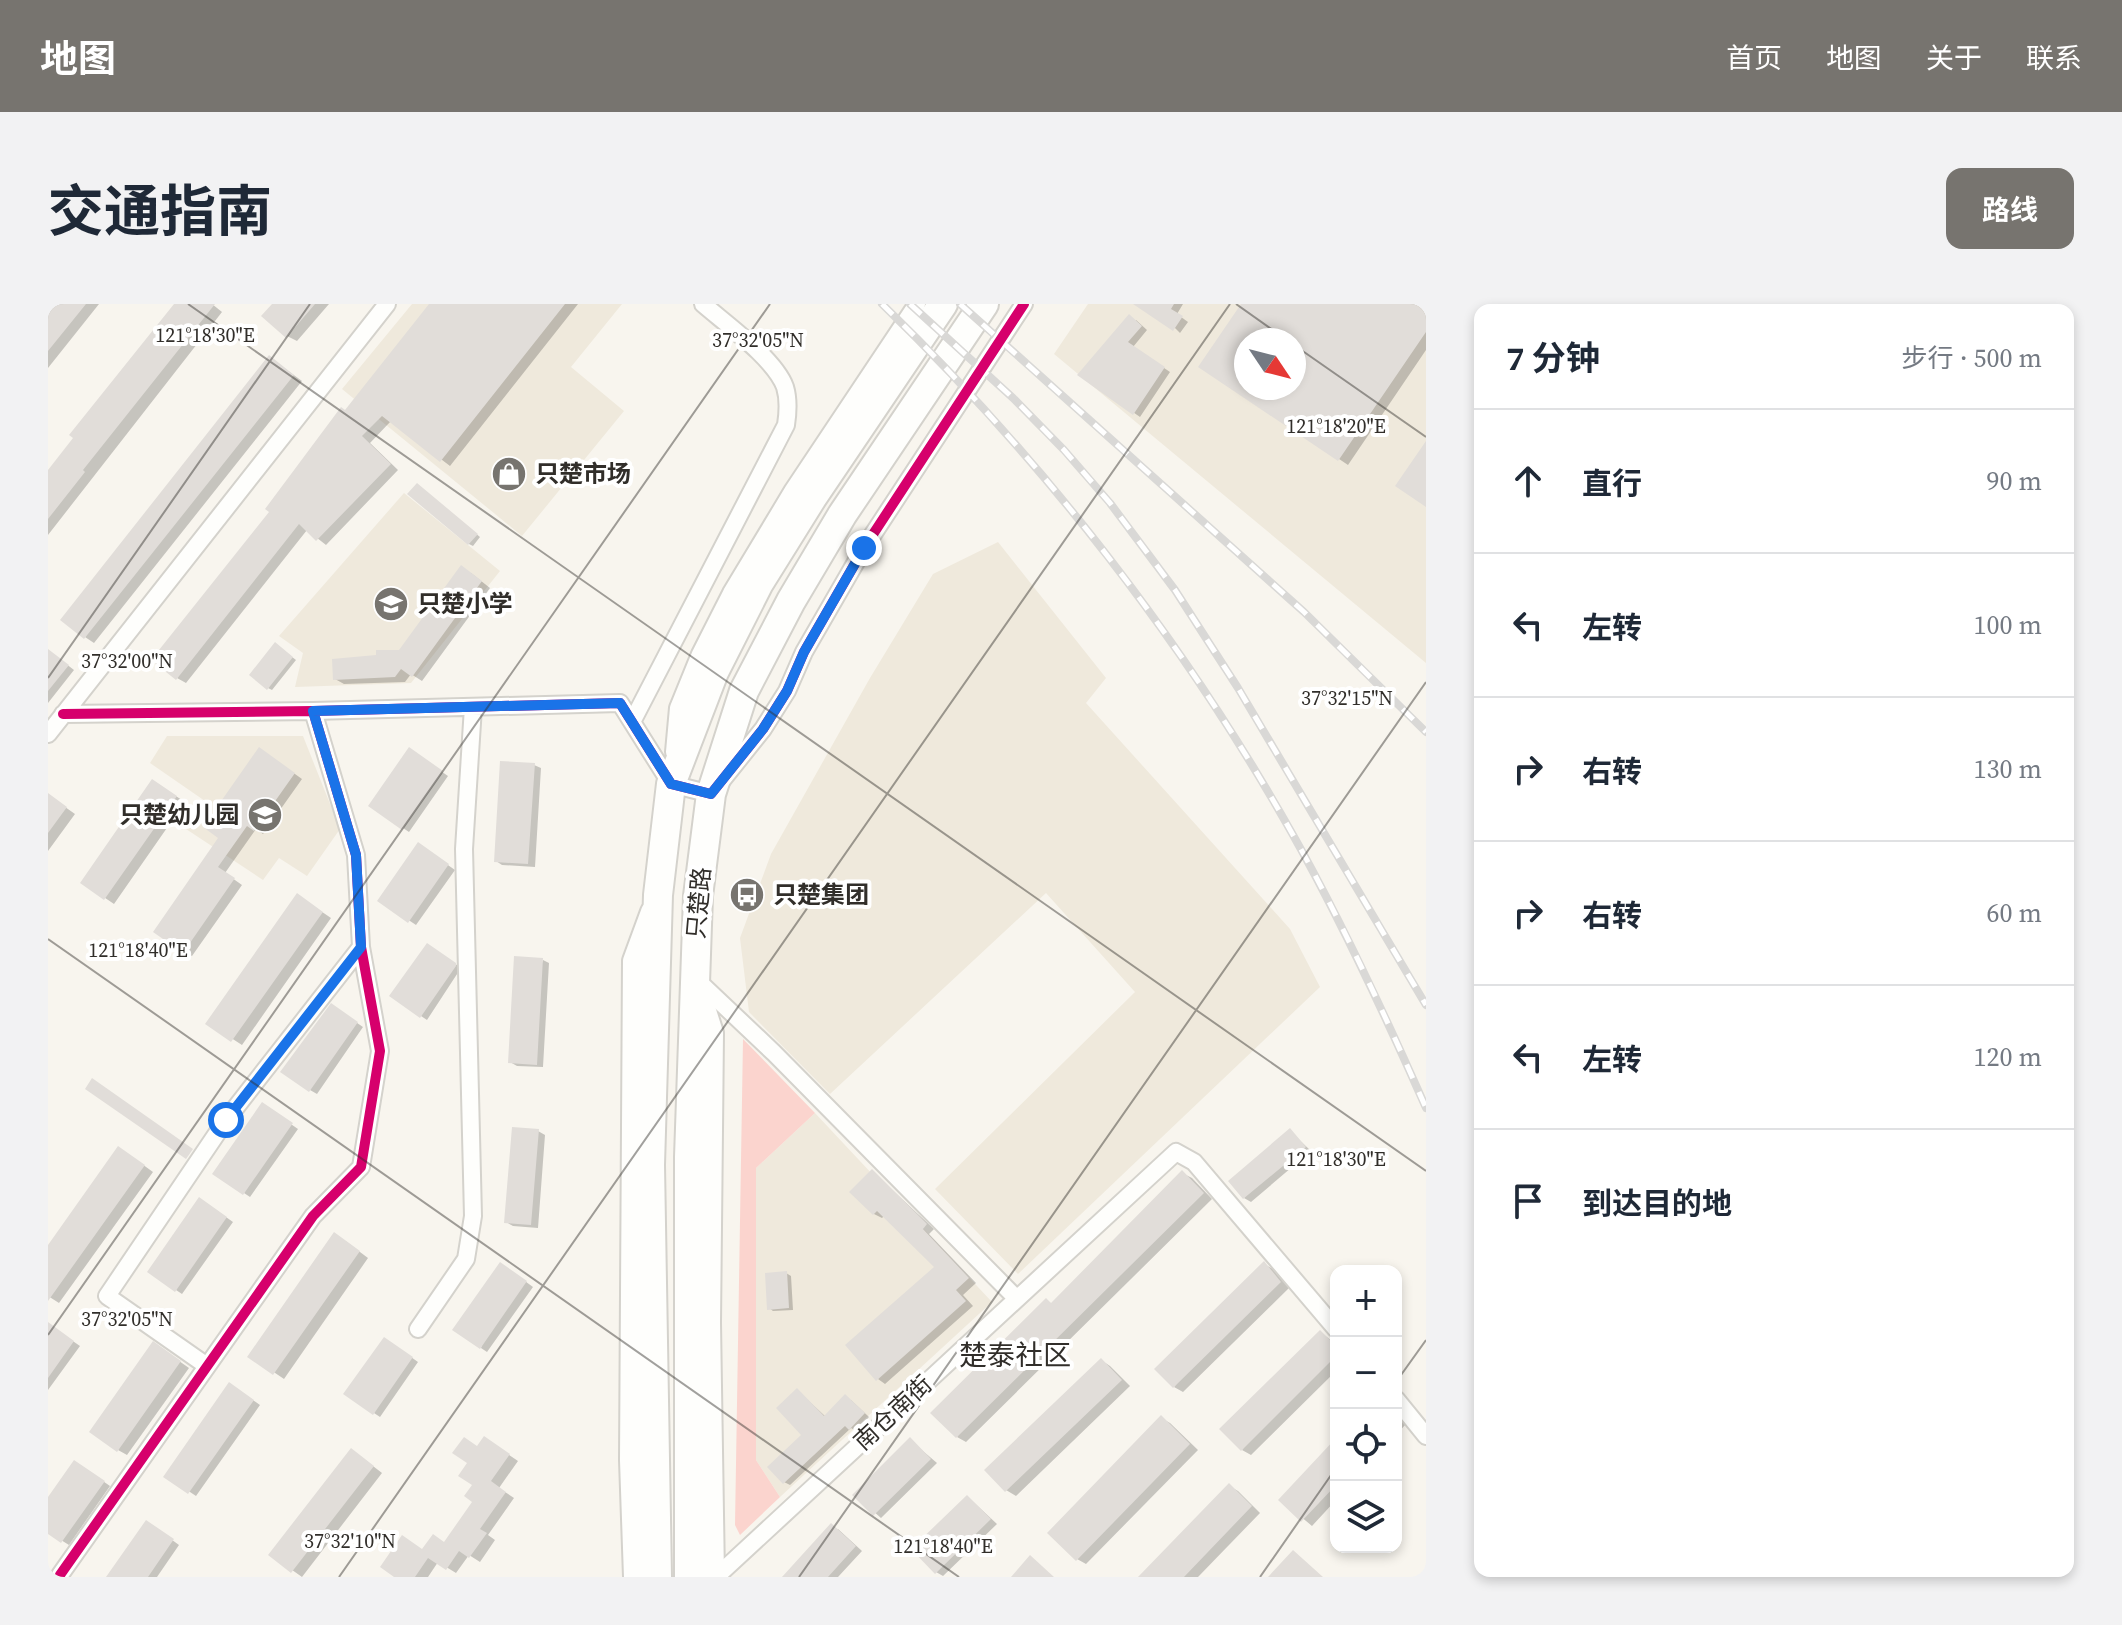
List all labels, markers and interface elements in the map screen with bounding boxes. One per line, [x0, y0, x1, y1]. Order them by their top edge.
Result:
text: 地图 [40, 33, 116, 85]
text: 首页 [1726, 39, 1782, 77]
text: 地图 [1826, 39, 1882, 77]
text: 关于 [1926, 39, 1982, 77]
text: 联系 [2026, 39, 2082, 77]
button: 路线 [1946, 168, 2074, 249]
text: 交通指南 [48, 173, 272, 250]
text: 121°18'30"E [155, 321, 255, 349]
text: 37°32'05"N [712, 326, 804, 354]
north arrow [1234, 328, 1306, 400]
text: 7 分钟 [1506, 335, 1600, 381]
text: 步行 · 500 m [1902, 340, 2042, 376]
text: 121°18'20"E [1286, 412, 1386, 440]
shop icon: 只楚市场 [490, 455, 528, 493]
place label: 只楚市场 [535, 457, 631, 490]
icon: ahead [1506, 459, 1550, 503]
text: 直行 [1582, 463, 1642, 504]
text: 90 m [1987, 463, 2042, 499]
route end [846, 530, 882, 566]
school or university icon: 只楚小学 [372, 585, 410, 623]
place label: 只楚小学 [417, 587, 513, 620]
icon: left [1506, 603, 1550, 647]
text: 左转 [1582, 607, 1642, 648]
text: 100 m [1974, 607, 2042, 643]
text: 37°32'00"N [81, 647, 173, 675]
text: 37°32'15"N [1301, 684, 1393, 712]
icon: right [1506, 747, 1550, 791]
text: 右转 [1582, 751, 1642, 792]
text: 130 m [1974, 751, 2042, 787]
school or university icon: 只楚幼儿园 [246, 796, 284, 834]
place label: 只楚幼儿园 [119, 798, 239, 831]
street label: 只楚路 [679, 866, 718, 940]
bus stop icon: 只楚集团 [728, 876, 766, 914]
place label: 只楚集团 [773, 878, 869, 911]
icon: right [1506, 891, 1550, 935]
text: 右转 [1582, 895, 1642, 936]
text: 60 m [1987, 895, 2042, 931]
text: 121°18'40"E [88, 936, 188, 964]
icon: left [1506, 1035, 1550, 1079]
text: 左转 [1582, 1039, 1642, 1080]
text: 120 m [1974, 1039, 2042, 1075]
route start [208, 1102, 244, 1138]
text: 121°18'30"E [1286, 1145, 1386, 1173]
icon: arrive [1506, 1179, 1550, 1223]
text: 到达目的地 [1582, 1183, 1732, 1224]
map controls [1330, 1265, 1402, 1553]
button: + [1330, 1265, 1402, 1337]
text: 37°32'05"N [81, 1305, 173, 1333]
district label: 楚泰社区 [959, 1336, 1071, 1374]
button: − [1330, 1337, 1402, 1409]
street label: 南仓南街 [846, 1368, 939, 1457]
button: locate [1330, 1409, 1402, 1481]
button: layers [1330, 1481, 1402, 1553]
text: 37°32'10"N [304, 1527, 396, 1555]
text: 121°18'40"E [893, 1532, 993, 1560]

